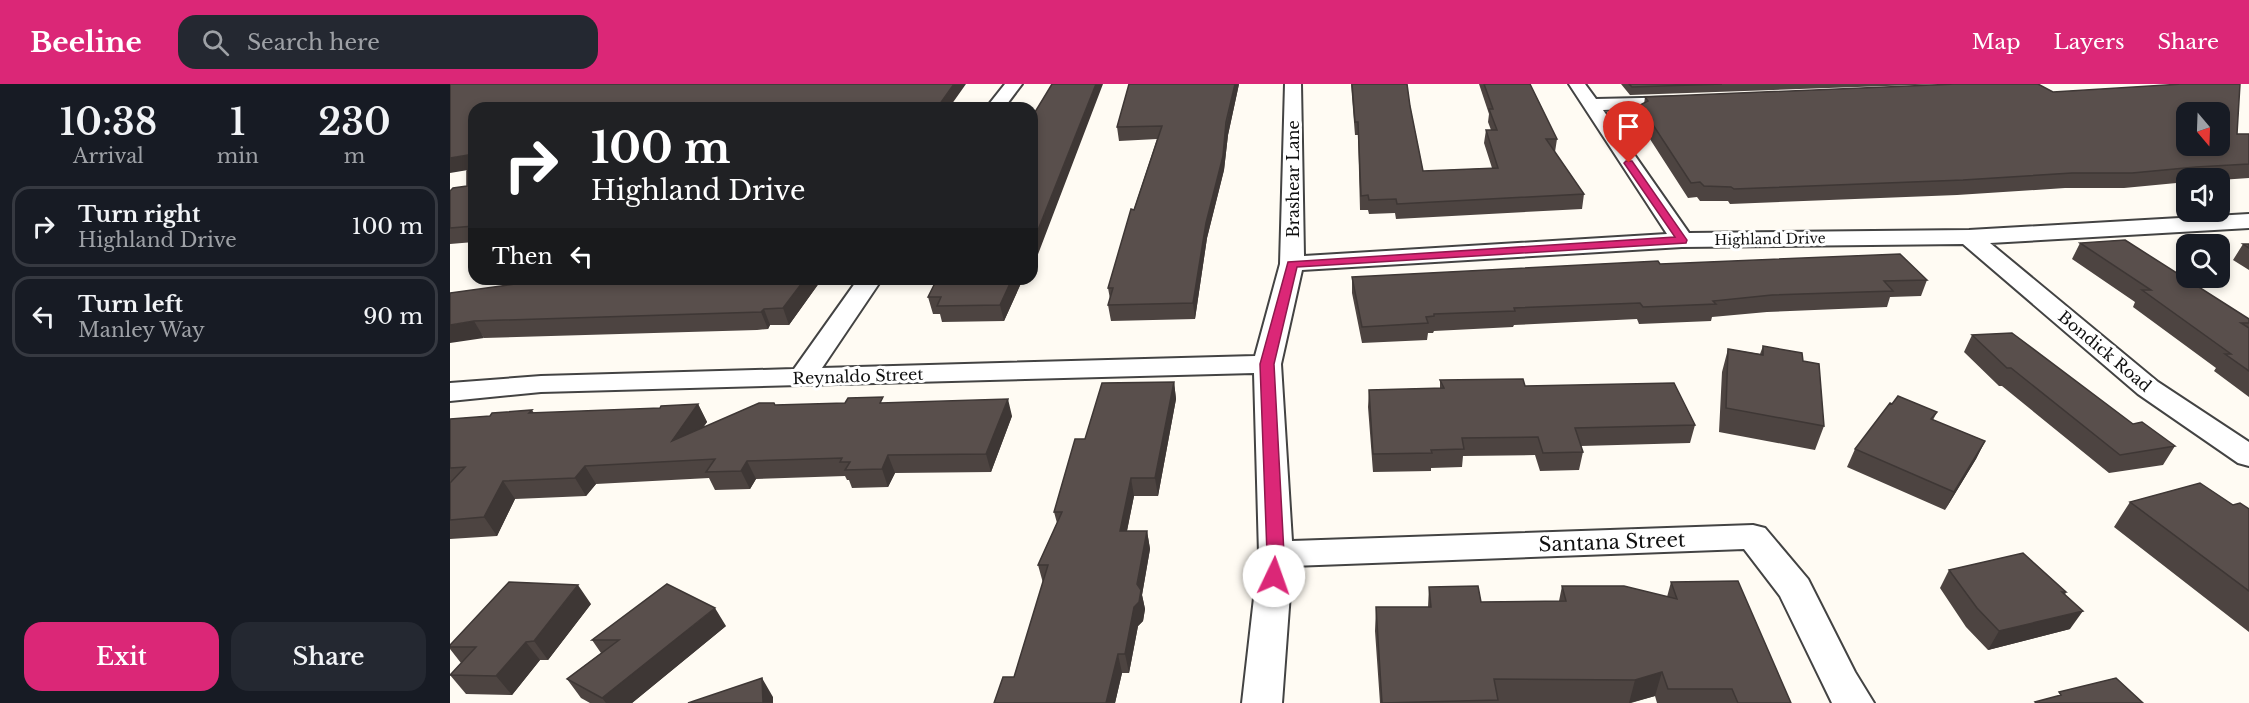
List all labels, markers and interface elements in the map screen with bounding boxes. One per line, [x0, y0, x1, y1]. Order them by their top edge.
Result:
search box [178, 15, 598, 69]
text: Beeline [30, 25, 142, 60]
icon: search [199, 26, 232, 59]
text: Search here [247, 29, 380, 56]
text: Map [1972, 29, 2021, 55]
text: Layers [2054, 29, 2125, 55]
text: Share [2158, 29, 2219, 55]
text: 10:38 [59, 100, 157, 145]
text: 1 [230, 100, 246, 145]
text: 230 [318, 100, 391, 145]
pin [1603, 101, 1654, 163]
north arrow [2176, 102, 2230, 156]
map controls [2176, 102, 2230, 288]
icon: arrive [1612, 110, 1645, 143]
street label: Brashear Lane [1283, 120, 1303, 238]
text: 100 m [591, 122, 730, 174]
icon: right [492, 126, 570, 204]
text: Arrival [73, 144, 144, 168]
text: min [217, 144, 259, 168]
text: m [344, 144, 365, 168]
button: sound [2176, 168, 2230, 222]
text: Highland Drive [591, 174, 805, 207]
text: Turn right [78, 201, 200, 228]
icon: right [27, 210, 60, 243]
text: 100 m [352, 213, 423, 240]
text: Highland Drive [78, 228, 237, 252]
street label: Highland Drive [1714, 229, 1826, 249]
button: search [2176, 234, 2230, 288]
icon: left [565, 240, 598, 273]
text: Then [492, 243, 553, 270]
text: Turn left [78, 291, 183, 318]
icon: left [27, 300, 60, 333]
text: 90 m [363, 303, 423, 330]
street label: Bondick Road [2054, 306, 2156, 396]
text: Manley Way [78, 318, 205, 342]
street label: Reynaldo Street [792, 364, 924, 388]
street label: Santana Street [1538, 527, 1686, 557]
position arrow [1242, 544, 1306, 608]
button: Exit [24, 622, 219, 691]
button: Share [231, 622, 426, 691]

